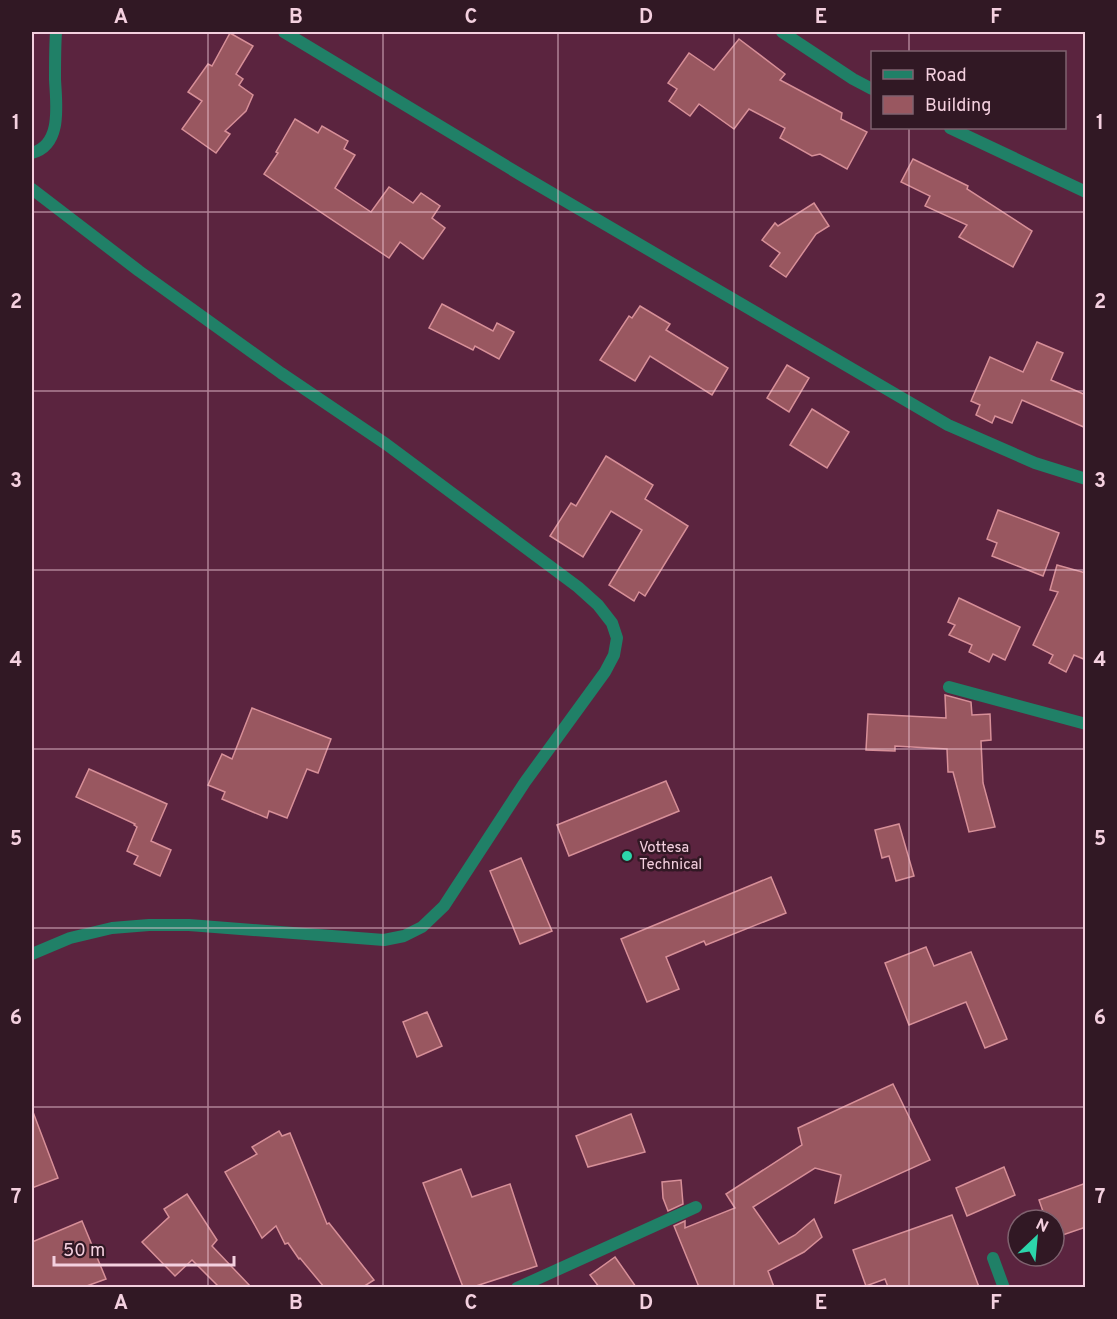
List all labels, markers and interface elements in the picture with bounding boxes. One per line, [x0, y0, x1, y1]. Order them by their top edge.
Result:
text: A [114, 5, 128, 31]
text: B [289, 5, 303, 31]
text: C [465, 5, 477, 31]
text: D [639, 5, 653, 31]
text: E [815, 5, 827, 31]
text: F [990, 5, 1002, 31]
legend [871, 51, 1066, 129]
text: Road [925, 65, 967, 88]
text: Building [925, 95, 991, 118]
text: 1 [12, 111, 20, 137]
text: 1 [1096, 111, 1104, 137]
text: 2 [10, 290, 22, 316]
text: 2 [1094, 290, 1106, 316]
text: 3 [10, 469, 22, 495]
text: 3 [1094, 469, 1106, 495]
text: 4 [10, 648, 22, 674]
text: 4 [1094, 648, 1106, 674]
text: 5 [10, 827, 22, 853]
text: 5 [1094, 827, 1106, 853]
place label: Vottesa Technical [639, 839, 702, 875]
marker: Vottesa Technical [620, 849, 634, 863]
text: 6 [10, 1006, 22, 1032]
text: 6 [1094, 1006, 1106, 1032]
text: 7 [11, 1185, 21, 1211]
text: 7 [1095, 1185, 1105, 1211]
north arrow [1006, 1208, 1066, 1268]
text: N [1032, 1215, 1051, 1238]
scale bar [54, 1229, 234, 1267]
text: 50 m [63, 1240, 105, 1263]
text: A [114, 1291, 128, 1317]
text: B [289, 1291, 303, 1317]
text: C [465, 1291, 477, 1317]
text: D [639, 1291, 653, 1317]
text: E [815, 1291, 827, 1317]
text: F [990, 1291, 1002, 1317]

